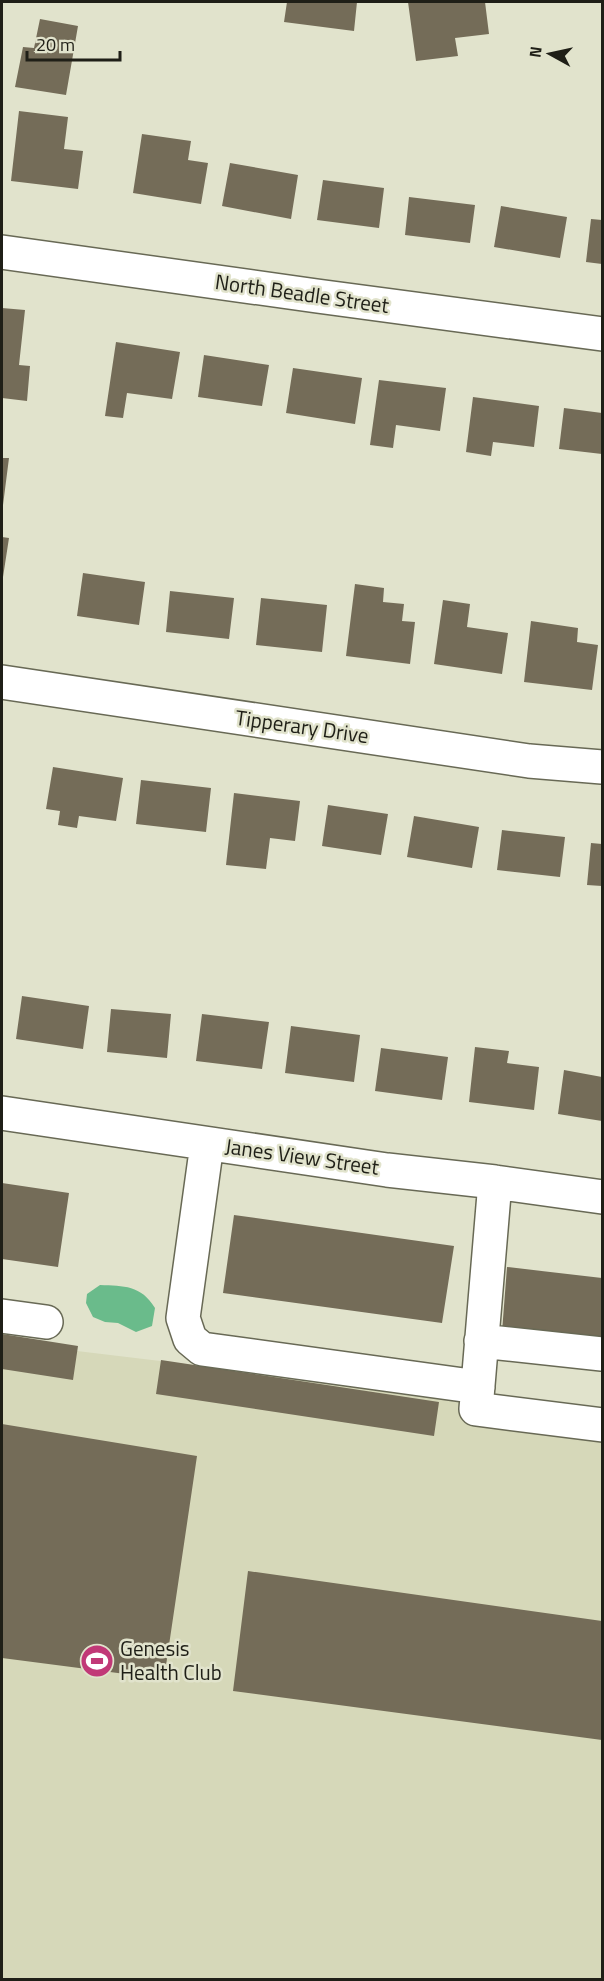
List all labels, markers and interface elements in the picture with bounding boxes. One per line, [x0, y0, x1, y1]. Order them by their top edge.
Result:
scale bar [27, 24, 120, 62]
north arrow [520, 24, 580, 84]
text: 20 m [36, 31, 75, 58]
text: N [522, 45, 548, 59]
street label: North Beadle Street [213, 265, 392, 321]
street label: Tipperary Drive [233, 701, 371, 751]
street label: Janes View Street [223, 1129, 382, 1183]
place label: Genesis Health Club [120, 1632, 222, 1688]
sports icon: Genesis Health Club [79, 1643, 115, 1679]

